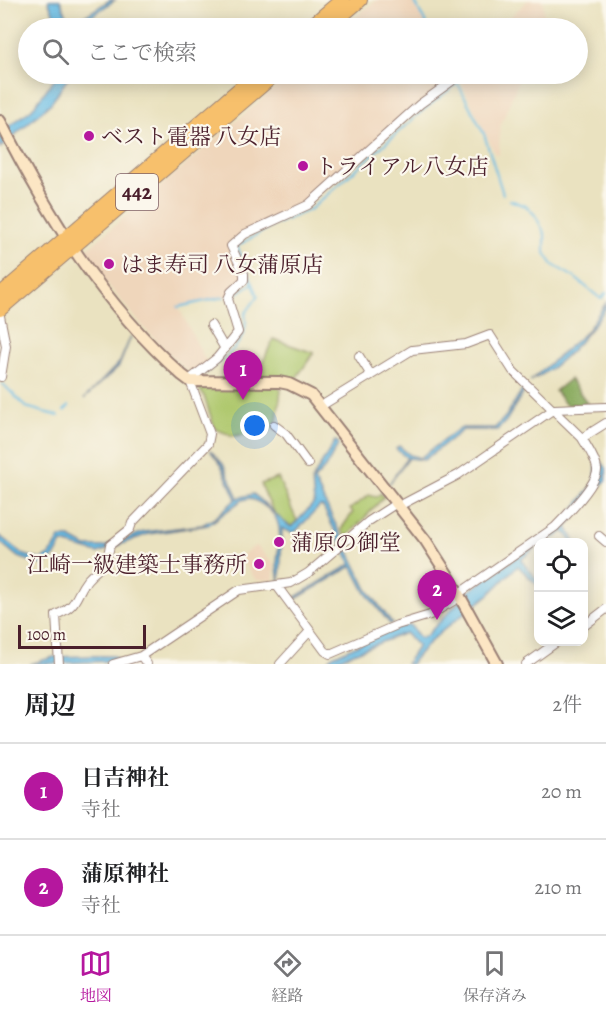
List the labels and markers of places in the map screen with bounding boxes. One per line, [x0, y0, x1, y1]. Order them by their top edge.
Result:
place label: ベスト電器 八女店 [101, 122, 281, 152]
marker: ベスト電器 八女店 [82, 129, 96, 143]
place label: トライアル八女店 [315, 152, 489, 182]
marker: トライアル八女店 [296, 159, 310, 173]
place label: はま寿司 八女蒲原店 [121, 250, 323, 280]
marker: はま寿司 八女蒲原店 [102, 257, 116, 271]
pin: 1 [224, 350, 262, 400]
place label: 蒲原の御堂 [291, 528, 401, 558]
marker: 蒲原の御堂 [272, 535, 286, 549]
place label: 江崎一級建築士事務所 [27, 550, 247, 580]
marker: 江崎一級建築士事務所 [252, 557, 266, 571]
pin: 2 [418, 570, 456, 620]

